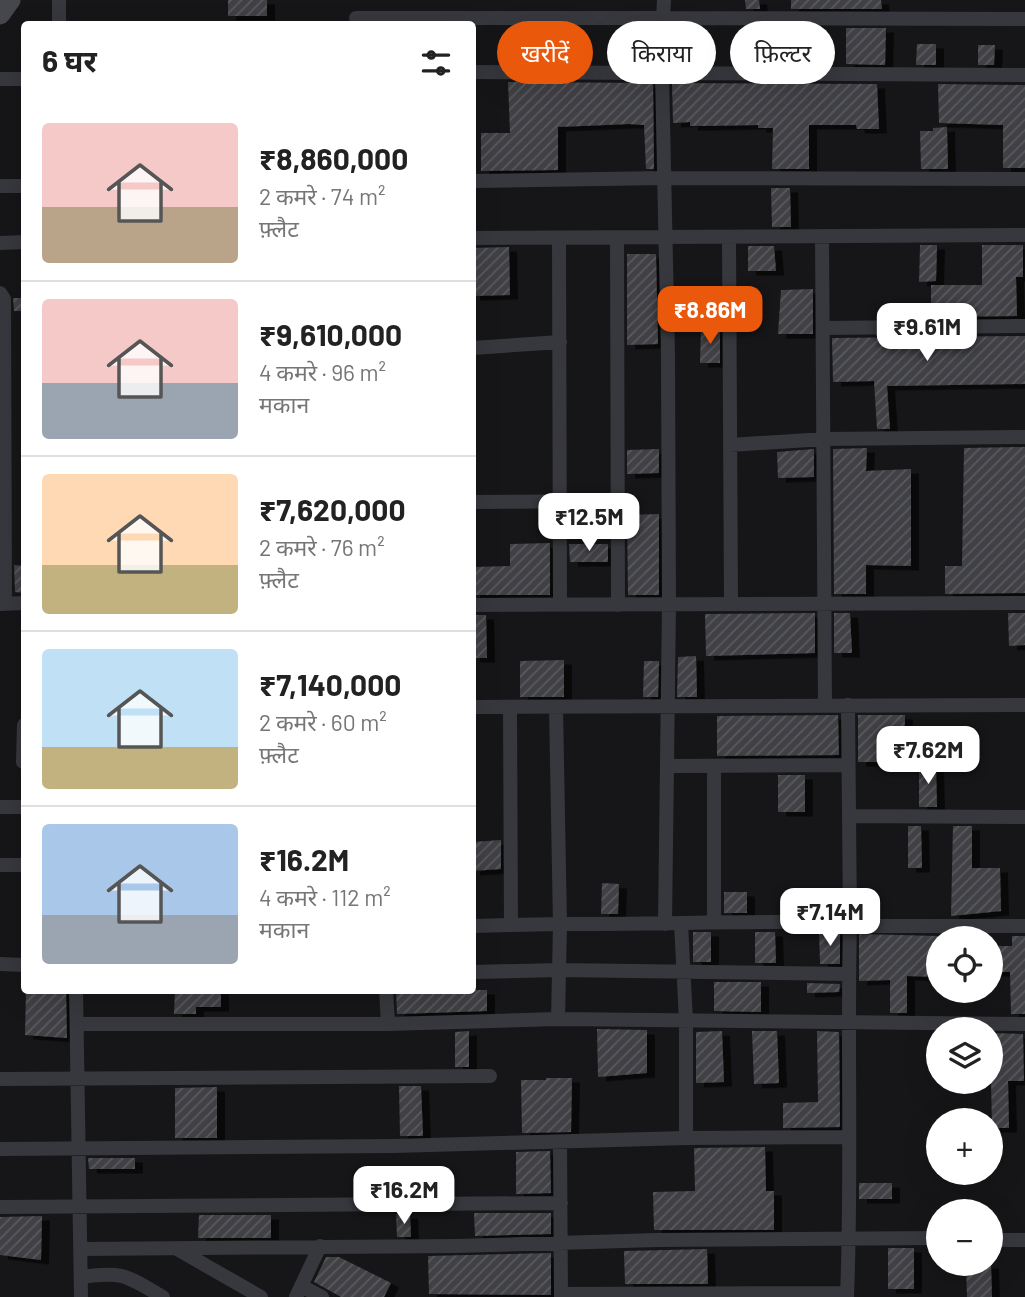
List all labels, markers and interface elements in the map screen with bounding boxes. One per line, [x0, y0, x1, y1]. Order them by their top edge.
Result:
chip: खरीदें [497, 21, 593, 84]
chip: किराया [607, 21, 716, 84]
chip: फ़िल्टर [730, 21, 835, 84]
text: 6 घर [42, 42, 97, 78]
icon: filters [417, 44, 455, 82]
text: ₹8,860,000 [259, 140, 408, 176]
icon: home [98, 151, 182, 235]
text: 2 कमरे · 74 m² [259, 182, 385, 210]
text: फ़्लैट [259, 214, 299, 242]
pin: ₹8.86M [653, 286, 767, 346]
text: ₹8.86M [673, 295, 747, 323]
pin: ₹9.61M [870, 304, 984, 363]
text: ₹9.61M [893, 312, 961, 340]
text: ₹9,610,000 [259, 316, 402, 352]
icon: home [98, 327, 182, 411]
text: 4 कमरे · 96 m² [259, 358, 386, 386]
text: मकान [259, 390, 309, 418]
text: ₹7,620,000 [259, 491, 406, 527]
pin: ₹12.5M [532, 494, 646, 553]
icon: home [98, 502, 182, 586]
text: ₹12.5M [554, 502, 624, 530]
text: 2 कमरे · 76 m² [259, 533, 385, 561]
text: फ़्लैट [259, 565, 299, 593]
text: ₹7,140,000 [259, 666, 401, 702]
icon: home [98, 677, 182, 761]
text: 2 कमरे · 60 m² [259, 708, 387, 736]
pin: ₹7.62M [871, 726, 985, 786]
text: ₹7.62M [893, 735, 963, 763]
text: फ़्लैट [259, 740, 299, 768]
text: ₹16.2M [259, 841, 349, 877]
icon: home [98, 852, 182, 936]
text: 4 कमरे · 112 m² [259, 883, 391, 911]
pin: ₹7.14M [773, 888, 887, 948]
text: ₹7.14M [796, 897, 864, 925]
text: मकान [259, 915, 309, 943]
map controls [926, 926, 1003, 1276]
button: locate [926, 926, 1003, 1003]
button: layers [926, 1017, 1003, 1094]
button: + [926, 1108, 1003, 1185]
pin: ₹16.2M [347, 1166, 461, 1226]
text: ₹16.2M [369, 1175, 439, 1203]
button: − [926, 1199, 1003, 1276]

